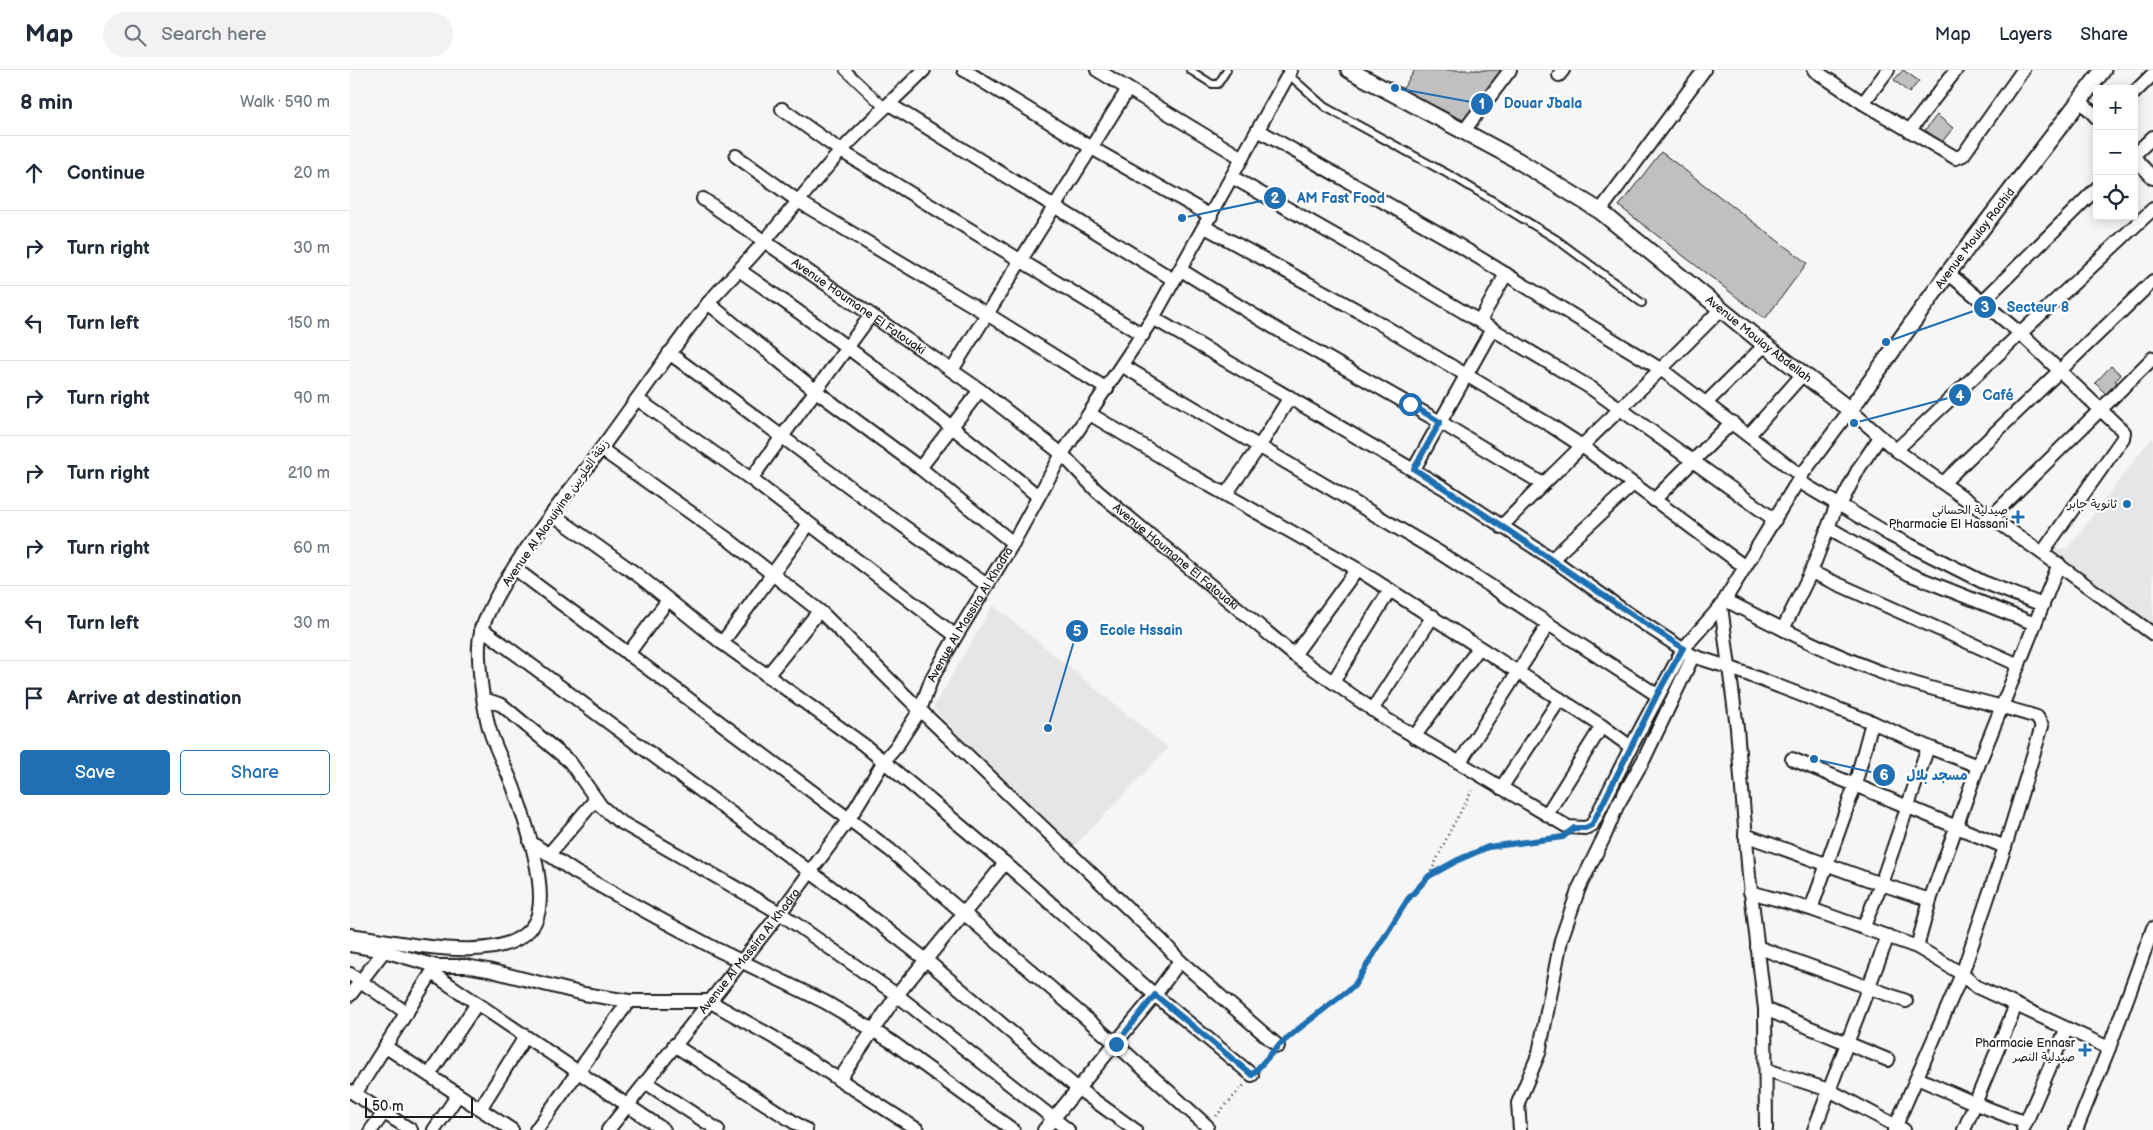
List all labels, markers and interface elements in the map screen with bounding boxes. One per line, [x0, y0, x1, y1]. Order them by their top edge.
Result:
search box [103, 12, 453, 57]
text: Map [25, 20, 73, 49]
icon: search [121, 21, 149, 49]
text: Search here [161, 23, 267, 46]
text: Map [1935, 24, 1971, 45]
text: Layers [1999, 24, 2052, 45]
text: Share [2080, 24, 2128, 45]
map controls [2093, 85, 2138, 220]
button: + [2093, 85, 2138, 130]
callout: Douar Jbala [1469, 89, 1593, 118]
text: 8 min [20, 90, 73, 115]
text: Walk · 590 m [240, 93, 330, 112]
text: 1 [1479, 95, 1485, 114]
text: Douar Jbala [1504, 95, 1582, 112]
button: − [2093, 130, 2138, 175]
icon: ahead [20, 159, 48, 187]
text: Continue [67, 162, 145, 185]
text: 20 m [294, 164, 330, 183]
button: locate [2093, 175, 2138, 220]
callout: AM Fast Food [1262, 183, 1395, 212]
street label: Avenue Moulay Rachid [1932, 185, 2018, 291]
text: 2 [1271, 189, 1280, 208]
text: AM Fast Food [1296, 190, 1385, 207]
icon: right [20, 234, 48, 262]
text: Turn right [67, 237, 150, 260]
text: 30 m [293, 239, 330, 258]
street label: Avenue Houmane El Fatouaki [789, 255, 929, 358]
street label: Avenue Moulay Abdellah [1703, 292, 1815, 386]
callout: Secteur 8 [1972, 292, 2079, 321]
text: 3 [1981, 298, 1990, 317]
text: Secteur 8 [2007, 299, 2069, 316]
icon: left [20, 309, 48, 337]
text: Turn left [67, 312, 139, 335]
text: 150 m [288, 314, 330, 333]
callout: Café [1948, 381, 2024, 410]
icon: right [20, 384, 48, 412]
text: Turn right [67, 387, 150, 410]
text: 4 [1956, 387, 1965, 406]
text: Café [1982, 387, 2014, 404]
text: 90 m [294, 389, 330, 408]
route start [1399, 393, 1422, 416]
street label: Avenue Al Alaouiyine زنقة العلويين [499, 437, 613, 589]
icon: right [20, 459, 48, 487]
text: Turn right [67, 462, 150, 485]
text: 210 m [288, 464, 330, 483]
place label: ثانوية جابر [2066, 497, 2118, 512]
marker: ثانوية جابر [2121, 498, 2133, 510]
street label: Avenue Houmane El Fatouaki [1110, 500, 1242, 613]
place label: صيدلية الحساني Pharmacie El Hassani [1889, 503, 2008, 532]
marker: صيدلية الحساني Pharmacie El Hassani [2012, 511, 2024, 523]
icon: right [20, 534, 48, 562]
text: Turn right [67, 537, 150, 560]
text: 60 m [293, 539, 330, 558]
street label: Avenue Al Massira Al Khadra [924, 544, 1016, 684]
icon: left [20, 609, 48, 637]
text: Turn left [67, 612, 139, 635]
text: 30 m [293, 614, 330, 633]
callout: Ecole Hssain [1064, 616, 1193, 645]
text: 5 [1073, 622, 1082, 641]
text: Ecole Hssain [1099, 622, 1183, 639]
icon: arrive [20, 684, 48, 712]
text: Arrive at destination [67, 687, 242, 710]
button: Save [20, 750, 170, 795]
button: Share [180, 750, 330, 795]
callout: مسجد بلال [1872, 761, 1978, 790]
text: 6 [1879, 766, 1889, 785]
text: مسجد بلال [1906, 767, 1968, 784]
street label: Avenue Al Massira Al Khadra [696, 885, 803, 1017]
route end [1105, 1033, 1128, 1056]
place label: Pharmacie Ennasr صيدلية النصر [1975, 1036, 2076, 1065]
marker: Pharmacie Ennasr صيدلية النصر [2079, 1044, 2091, 1056]
scale bar [365, 1095, 472, 1118]
text: 50 m [372, 1098, 404, 1115]

